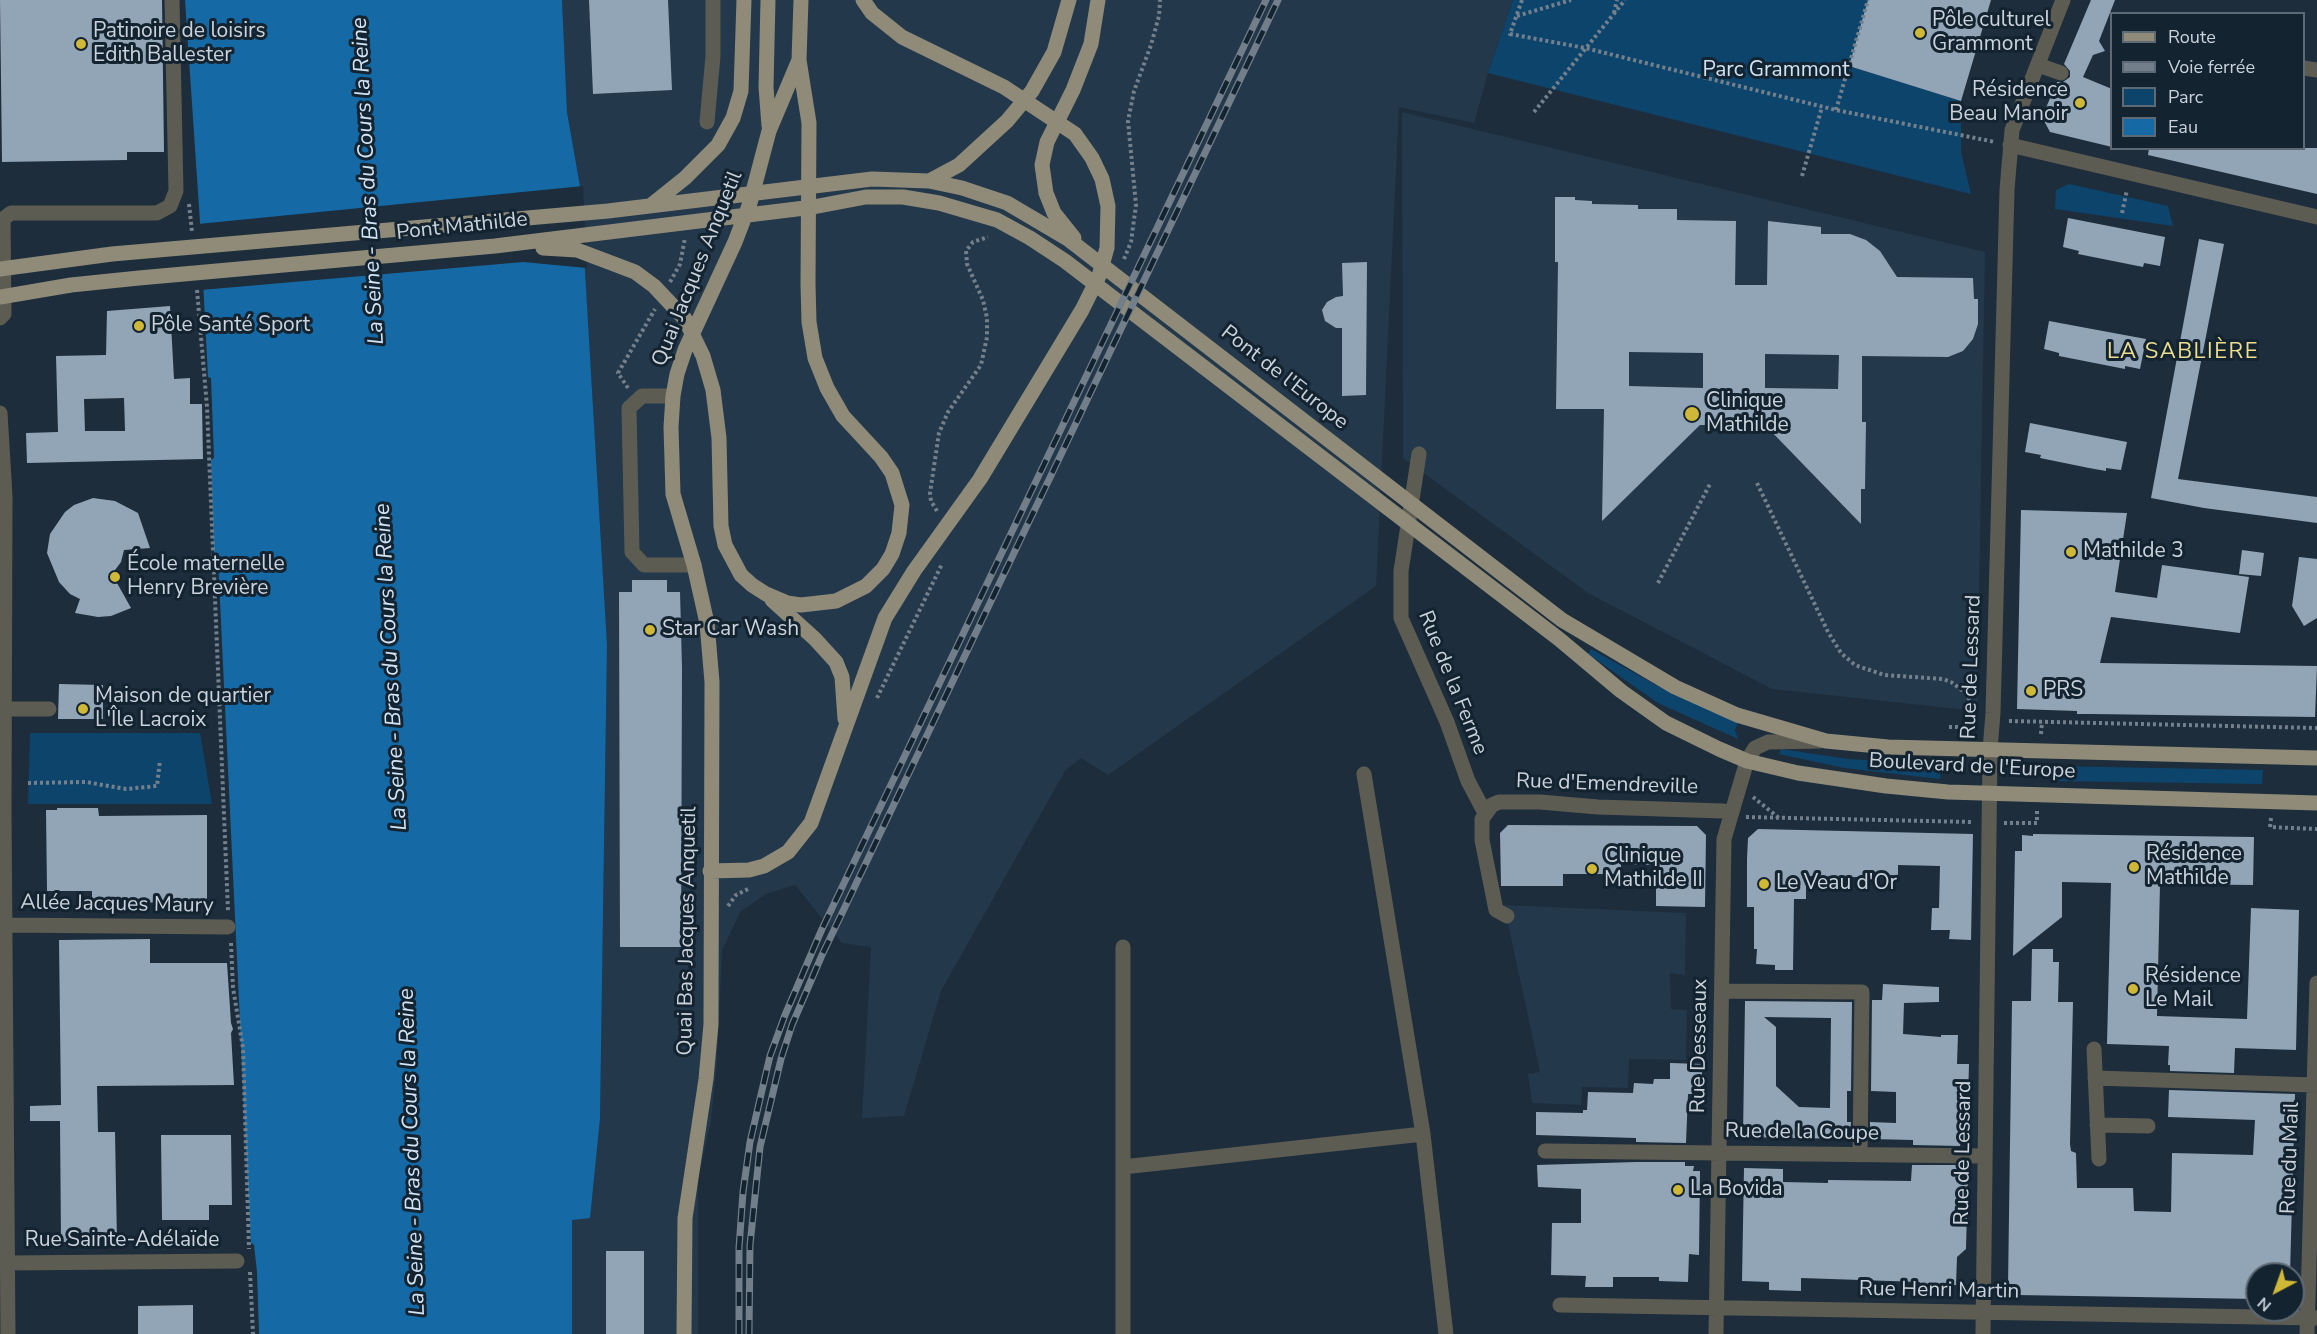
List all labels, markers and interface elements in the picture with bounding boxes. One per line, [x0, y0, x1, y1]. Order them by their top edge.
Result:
place label: Pôle culturel Grammont [1932, 8, 2051, 58]
legend [2110, 12, 2305, 150]
water label: La Seine - Bras du Cours la Reine [347, 17, 391, 345]
place label: Patinoire de loisirs Edith Ballester [93, 19, 266, 69]
text: Route [2168, 25, 2216, 49]
marker: Pôle culturel Grammont [1913, 26, 1927, 40]
marker: Patinoire de loisirs Edith Ballester [74, 37, 88, 51]
text: Voie ferrée [2168, 55, 2255, 79]
park label: Parc Grammont [1702, 58, 1850, 84]
place label: Résidence Beau Manoir [1949, 78, 2068, 128]
text: Parc [2168, 85, 2203, 109]
marker: Résidence Beau Manoir [2073, 96, 2087, 110]
text: Eau [2168, 115, 2198, 139]
street label: Quai Jacques Anquetil [647, 168, 749, 370]
street label: Pont Mathilde [395, 208, 529, 246]
place label: Pôle Santé Sport [151, 313, 310, 339]
marker: Pôle Santé Sport [132, 319, 146, 333]
street label: Pont de l'Europe [1215, 320, 1353, 436]
district label: LA SABLIÈRE [2107, 340, 2259, 366]
place label: Clinique Mathilde [1706, 389, 1789, 439]
marker: Clinique Mathilde [1683, 405, 1701, 423]
water label: La Seine - Bras du Cours la Reine [370, 503, 414, 831]
place label: Mathilde 3 [2083, 539, 2184, 565]
marker: Mathilde 3 [2064, 545, 2078, 559]
place label: École maternelle Henry Brevière [127, 552, 285, 602]
marker: École maternelle Henry Brevière [108, 570, 122, 584]
street label: Rue de Lessard [1957, 594, 1987, 740]
street label: Rue de la Ferme [1412, 607, 1492, 759]
place label: Star Car Wash [662, 617, 799, 643]
marker: Star Car Wash [643, 623, 657, 637]
place label: PRS [2043, 678, 2083, 704]
place label: Maison de quartier L'Île Lacroix [95, 684, 271, 734]
marker: PRS [2024, 684, 2038, 698]
marker: Maison de quartier L'Île Lacroix [76, 702, 90, 716]
street label: Boulevard de l'Europe [1868, 749, 2076, 785]
street label: Rue d'Emendreville [1515, 769, 1699, 801]
street label: Quai Bas Jacques Anquetil [673, 806, 703, 1056]
place label: Résidence Mathilde [2146, 842, 2242, 892]
place label: Clinique Mathilde II [1604, 844, 1703, 894]
marker: Résidence Mathilde [2127, 860, 2141, 874]
marker: Clinique Mathilde II [1585, 862, 1599, 876]
place label: Le Veau d'Or [1776, 871, 1897, 897]
marker: Le Veau d'Or [1757, 877, 1771, 891]
street label: Allée Jacques Maury [20, 891, 214, 919]
place label: Résidence Le Mail [2145, 964, 2241, 1014]
street label: Rue Desseaux [1686, 979, 1714, 1113]
marker: Résidence Le Mail [2126, 982, 2140, 996]
water label: La Seine - Bras du Cours la Reine [394, 988, 432, 1316]
street label: Rue de Lessard [1950, 1080, 1978, 1226]
street label: Rue du Mail [2276, 1102, 2306, 1214]
street label: Rue de la Coupe [1725, 1119, 1879, 1147]
place label: La Bovida [1690, 1177, 1783, 1203]
marker: La Bovida [1671, 1183, 1685, 1197]
street label: Rue Sainte-Adélaïde [25, 1228, 219, 1254]
north arrow [2245, 1262, 2305, 1322]
street label: Rue Henri Martin [1859, 1277, 2019, 1305]
text: N [2253, 1292, 2276, 1316]

